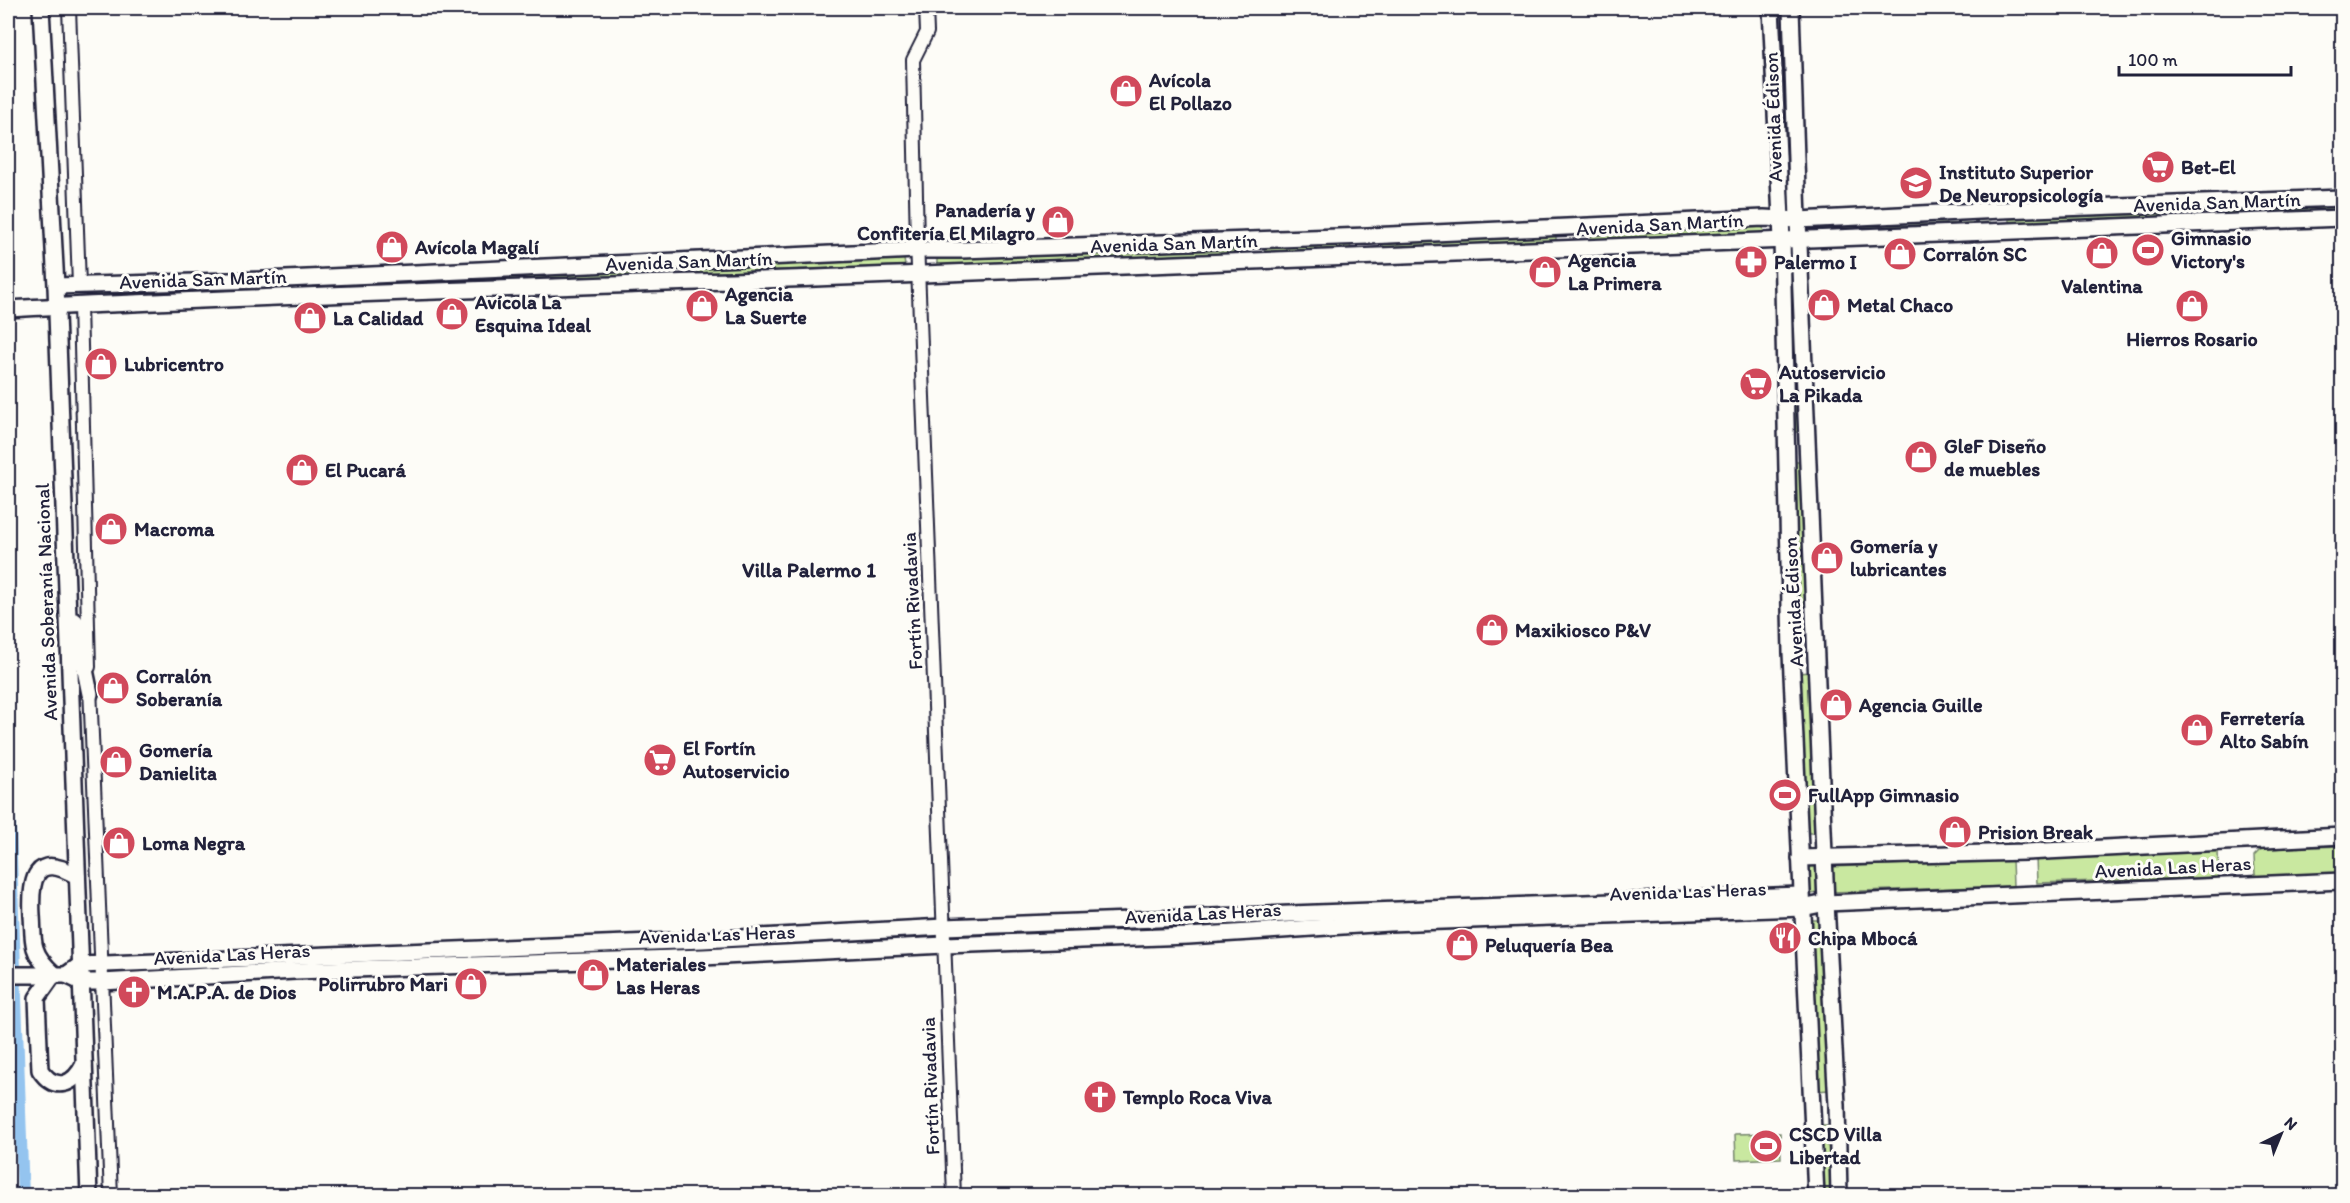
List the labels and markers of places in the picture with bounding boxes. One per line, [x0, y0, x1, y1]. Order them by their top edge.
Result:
place label: Avícola El Pollazo [1148, 68, 1232, 115]
shop icon: Avícola El Pollazo [1108, 73, 1144, 109]
supermarket icon: Bet-El [2140, 149, 2176, 185]
place label: Bet-El [2181, 155, 2236, 179]
place label: Instituto Superior De Neuropsicología [1939, 160, 2103, 208]
school or university icon: Instituto Superior De Neuropsicología [1898, 165, 1934, 201]
place label: Panadería y Confitería El Milagro [857, 198, 1036, 246]
shop icon: Panadería y Confitería El Milagro [1040, 204, 1076, 240]
place label: Gimnasio Victory's [2171, 226, 2252, 274]
shop icon: Avícola Magalí [374, 229, 410, 265]
sports icon: Gimnasio Victory's [2130, 232, 2166, 268]
place label: Avícola Magalí [414, 235, 540, 260]
shop icon: Valentina [2084, 235, 2120, 271]
shop icon: Corralón SC [1882, 236, 1918, 272]
place label: Corralón SC [1923, 242, 2027, 266]
pharmacy icon: Palermo I [1733, 244, 1769, 280]
place label: Agencia La Primera [1567, 248, 1662, 295]
place label: Palermo I [1774, 250, 1857, 274]
shop icon: Agencia La Primera [1527, 254, 1563, 290]
place label: Valentina [2061, 274, 2143, 298]
place label: Agencia La Suerte [724, 282, 807, 329]
shop icon: Metal Chaco [1806, 287, 1842, 323]
shop icon: Agencia La Suerte [684, 288, 720, 324]
shop icon: Hierros Rosario [2174, 288, 2210, 324]
place label: Avícola La Esquina Ideal [474, 290, 591, 338]
place label: Metal Chaco [1847, 293, 1953, 317]
shop icon: Avícola La Esquina Ideal [434, 296, 470, 332]
shop icon: La Calidad [292, 300, 328, 336]
place label: La Calidad [333, 306, 424, 330]
place label: Hierros Rosario [2126, 327, 2258, 351]
shop icon: Lubricentro [83, 346, 119, 382]
place label: Lubricentro [124, 352, 224, 376]
place label: Autoservicio La Pikada [1778, 360, 1886, 407]
supermarket icon: Autoservicio La Pikada [1738, 366, 1774, 402]
place label: GleF Diseño de muebles [1944, 434, 2046, 481]
shop icon: GleF Diseño de muebles [1903, 439, 1939, 475]
shop icon: El Pucará [284, 452, 320, 488]
place label: El Pucará [325, 458, 407, 482]
shop icon: Macroma [93, 511, 129, 547]
place label: Macroma [134, 517, 215, 541]
place label: Gomería y lubricantes [1850, 534, 1947, 581]
shop icon: Gomería y lubricantes [1809, 540, 1845, 576]
shop icon: Maxikiosco P&V [1474, 612, 1510, 648]
place label: Maxikiosco P&V [1515, 618, 1651, 642]
place label: Corralón Soberanía [136, 664, 223, 711]
shop icon: Corralón Soberanía [95, 670, 131, 706]
shop icon: Agencia Guille [1818, 687, 1854, 723]
place label: Agencia Guille [1858, 693, 1983, 718]
place label: Ferretería Alto Sabín [2219, 706, 2309, 753]
shop icon: Ferretería Alto Sabín [2179, 712, 2215, 748]
place label: El Fortín Autoservicio [682, 736, 790, 783]
place label: Gomería Danielita [139, 738, 217, 785]
supermarket icon: El Fortín Autoservicio [642, 742, 678, 778]
shop icon: Gomería Danielita [98, 744, 134, 780]
sports icon: FullApp Gimnasio [1767, 777, 1803, 813]
place label: FullApp Gimnasio [1808, 783, 1959, 808]
shop icon: Prision Break [1937, 814, 1973, 850]
place label: Prision Break [1978, 820, 2094, 844]
shop icon: Loma Negra [101, 825, 137, 861]
place label: Loma Negra [142, 831, 246, 856]
restaurant icon: Chipa Mbocá [1767, 920, 1803, 956]
place label: Chipa Mbocá [1808, 926, 1918, 951]
shop icon: Peluquería Bea [1444, 927, 1480, 963]
place label: Peluquería Bea [1485, 933, 1614, 958]
place label: Materiales Las Heras [616, 952, 706, 999]
shop icon: Materiales Las Heras [575, 957, 611, 993]
shop icon: Polirrubro Mari [453, 966, 489, 1002]
place label: Polirrubro Mari [318, 972, 448, 996]
church icon: M.A.P.A. de Dios [116, 974, 152, 1010]
place label: M.A.P.A. de Dios [157, 980, 296, 1004]
church icon: Templo Roca Viva [1082, 1079, 1118, 1115]
place label: Templo Roca Viva [1122, 1085, 1272, 1110]
place label: CSCD Villa Libertad [1789, 1122, 1882, 1169]
sports icon: CSCD Villa Libertad [1748, 1128, 1784, 1164]

